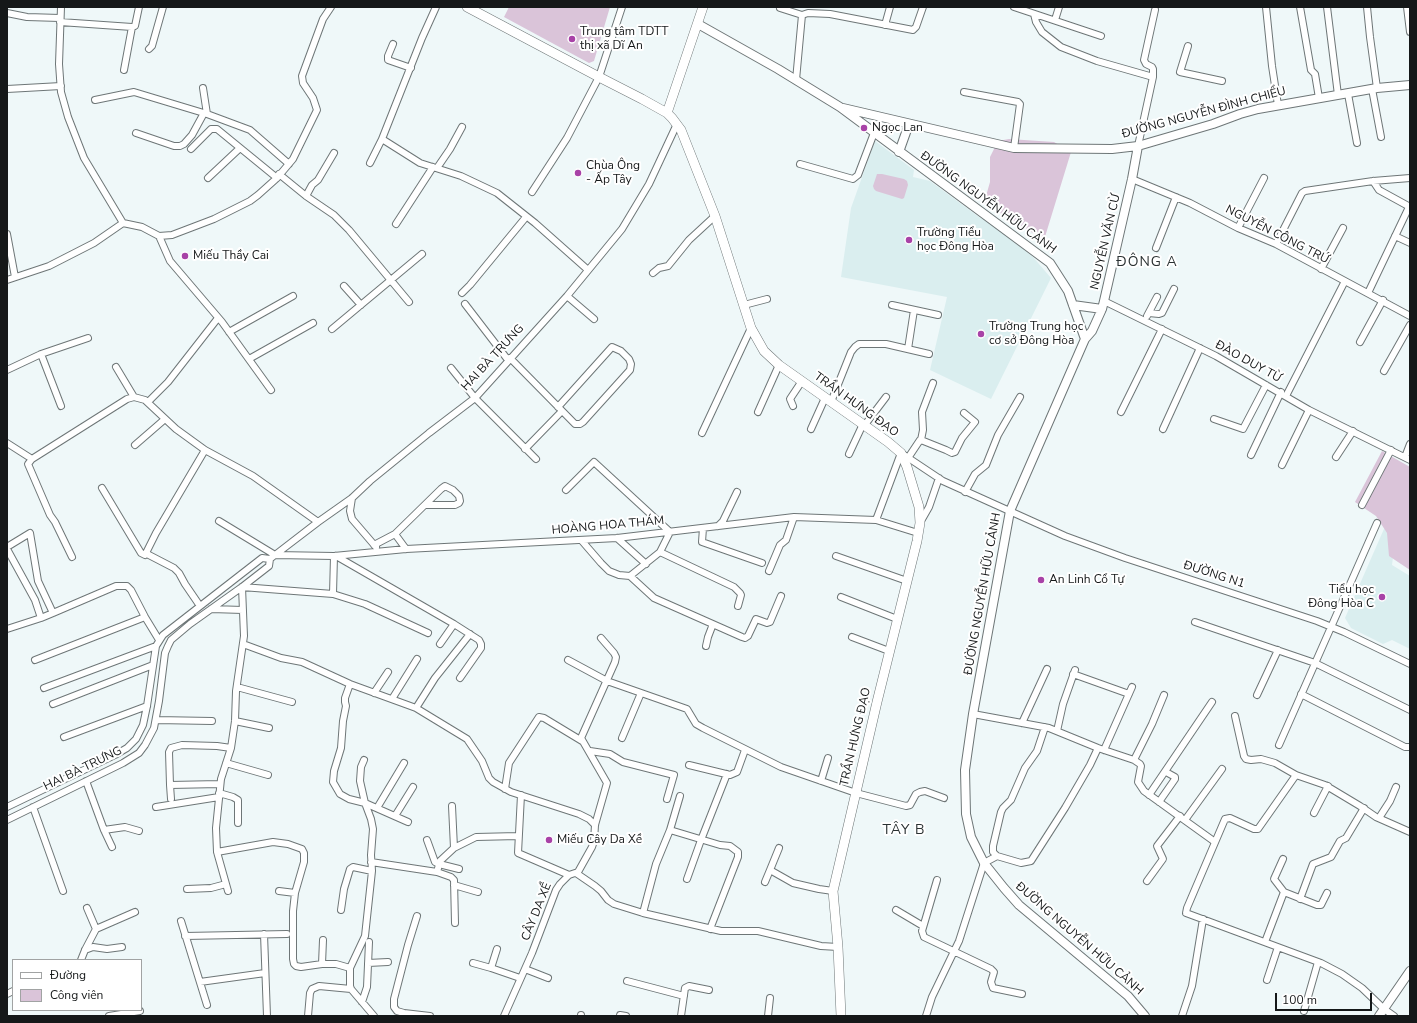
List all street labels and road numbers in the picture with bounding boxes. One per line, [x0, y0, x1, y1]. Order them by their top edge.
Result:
street label: ĐƯỜNG NGUYỄN ĐÌNH CHIỂU [1120, 84, 1288, 142]
street label: ĐƯỜNG NGUYỄN HỮU CẢNH [917, 149, 1059, 257]
street label: NGUYỄN VĂN CỪ [1088, 193, 1124, 291]
street label: NGUYỄN CÔNG TRỨ [1223, 203, 1331, 267]
street label: HAI BÀ TRƯNG [459, 322, 527, 394]
street label: ĐÀO DUY TỪ [1212, 338, 1284, 386]
street label: TRẦN HƯNG ĐẠO [811, 370, 901, 440]
street label: ĐƯỜNG NGUYỄN HỮU CẢNH [962, 512, 1004, 676]
street label: HOÀNG HOA THÁM [551, 514, 665, 538]
street label: ĐƯỜNG N1 [1182, 558, 1246, 592]
street label: TRẦN HƯNG ĐẠO [838, 686, 874, 788]
street label: HAI BÀ TRƯNG [41, 744, 125, 794]
street label: ĐƯỜNG NGUYỄN HỮU CẢNH [1012, 880, 1146, 998]
street label: CÂY DA XỀ [519, 881, 555, 943]

